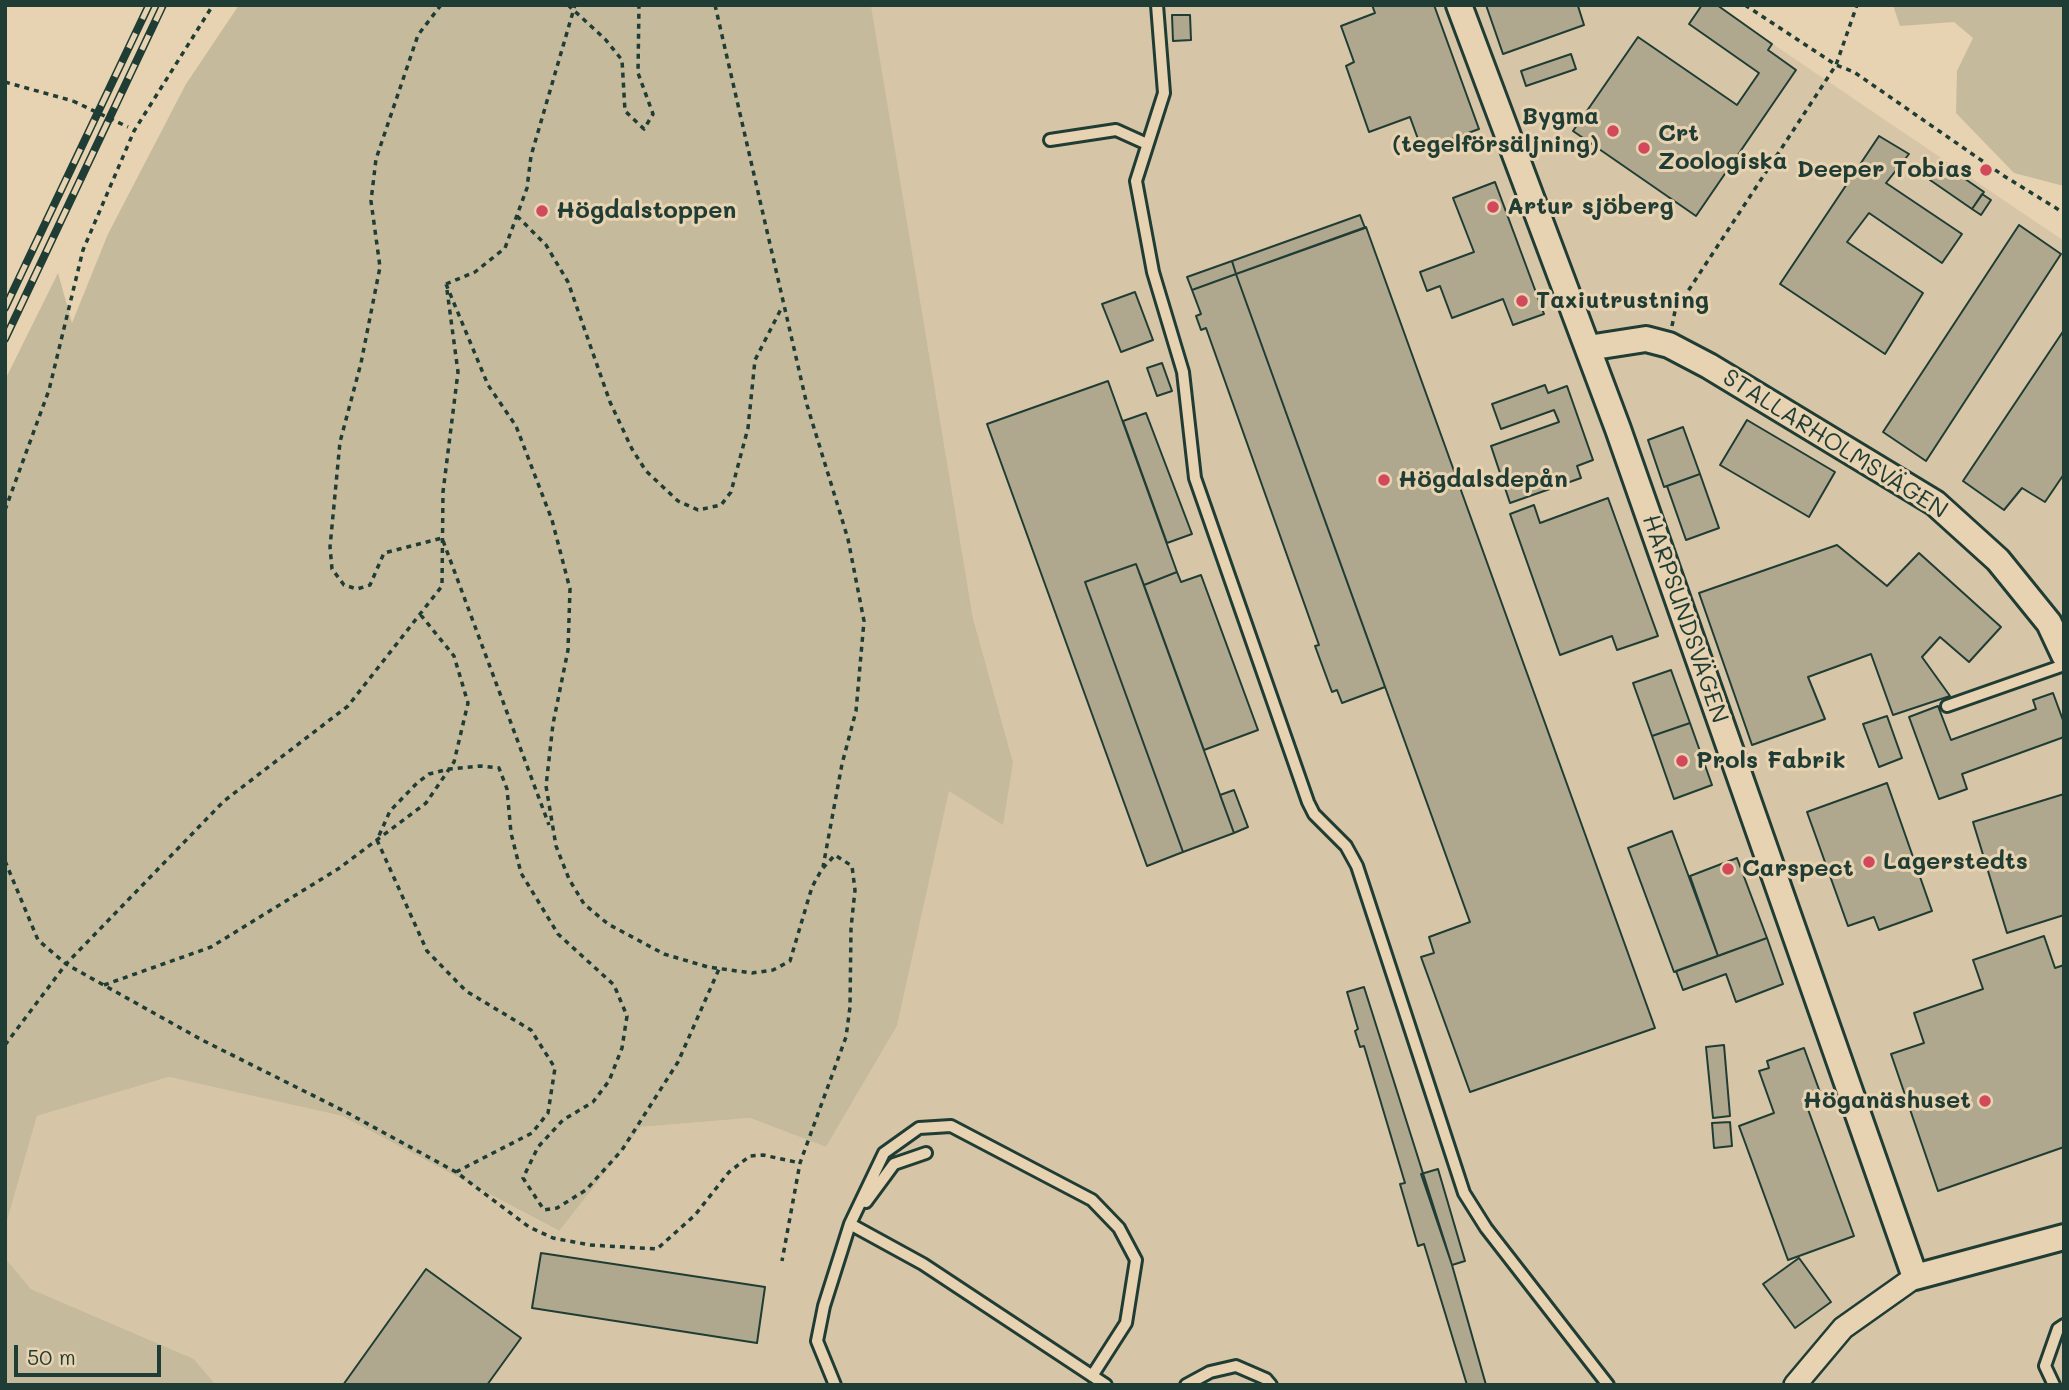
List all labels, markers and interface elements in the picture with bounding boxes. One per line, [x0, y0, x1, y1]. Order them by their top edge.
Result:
place label: Bygma (tegelförsäljning) [1392, 103, 1599, 159]
place label: Crt Zoologiska [1658, 120, 1787, 176]
marker: Bygma (tegelförsäljning) [1605, 123, 1621, 139]
marker: Crt Zoologiska [1636, 140, 1652, 156]
place label: Deeper Tobias [1797, 156, 1972, 184]
marker: Deeper Tobias [1978, 162, 1994, 178]
place label: Artur sjöberg [1507, 193, 1674, 221]
place label: Högdalstoppen [556, 197, 736, 225]
marker: Artur sjöberg [1485, 199, 1501, 215]
marker: Högdalstoppen [534, 203, 550, 219]
place label: Taxiutrustning [1536, 287, 1709, 315]
marker: Taxiutrustning [1514, 293, 1530, 309]
street label: STALLARHOLMSVÄGEN [1717, 363, 1953, 525]
place label: Högdalsdepån [1398, 466, 1568, 494]
marker: Högdalsdepån [1376, 472, 1392, 488]
street label: HARPSUNDSVÄGEN [1636, 511, 1734, 727]
place label: Prols Fabrik [1696, 747, 1846, 775]
marker: Prols Fabrik [1674, 753, 1690, 769]
place label: Lagerstedts [1883, 848, 2028, 876]
marker: Lagerstedts [1861, 854, 1877, 870]
place label: Carspect [1742, 855, 1854, 883]
marker: Carspect [1720, 861, 1736, 877]
place label: Höganäshuset [1803, 1087, 1971, 1115]
marker: Höganäshuset [1977, 1093, 1993, 1109]
scale bar [18, 1330, 164, 1374]
text: 50 m [27, 1343, 76, 1370]

